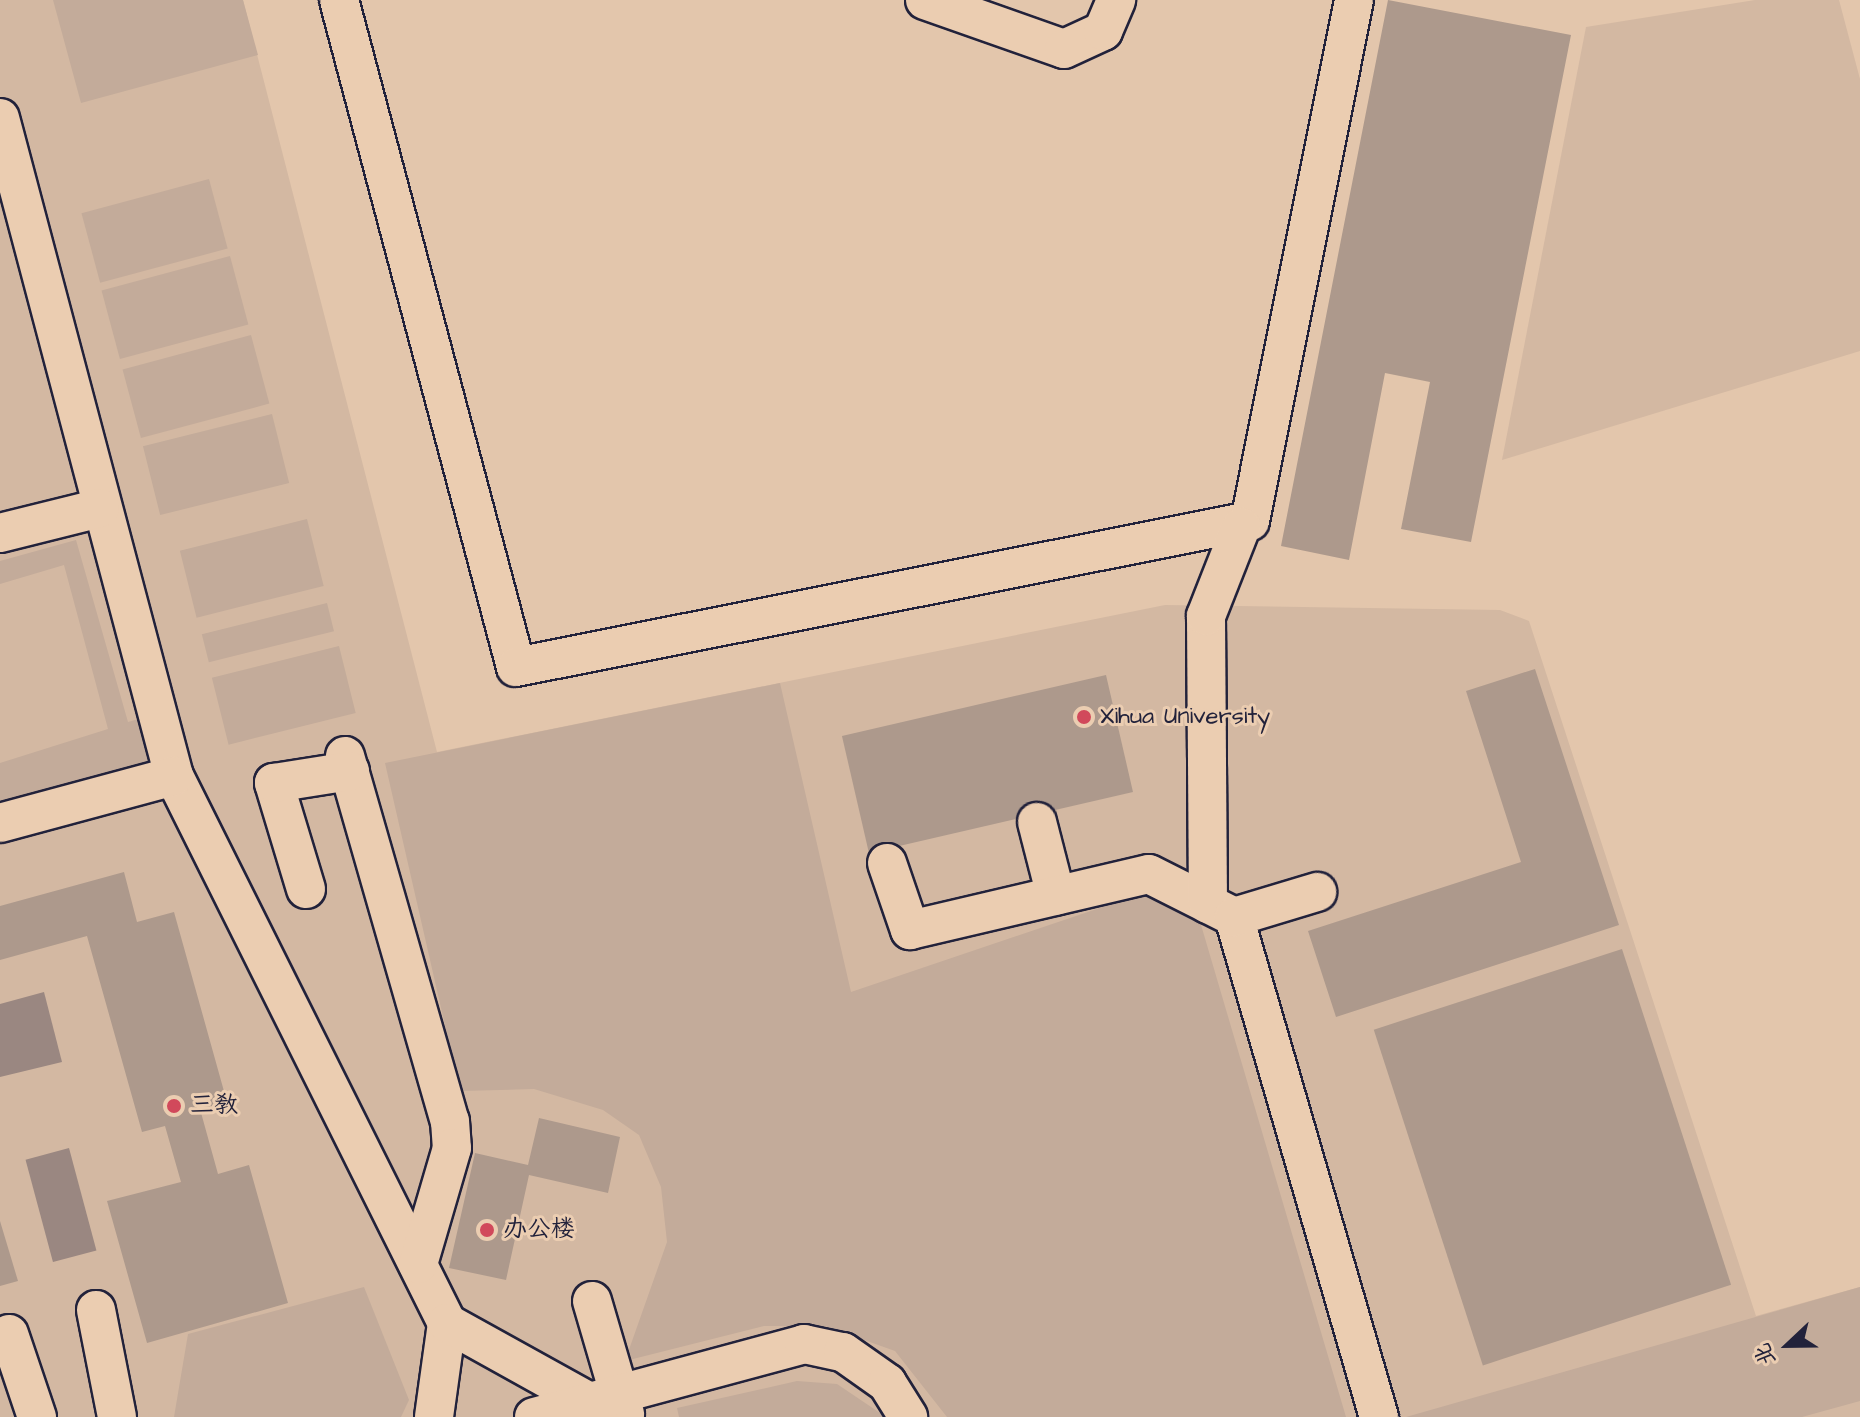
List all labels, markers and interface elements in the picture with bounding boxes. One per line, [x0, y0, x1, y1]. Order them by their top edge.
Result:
place label: Xihua University [1100, 703, 1270, 731]
marker: Xihua University [1075, 708, 1093, 726]
place label: 三教 [190, 1092, 238, 1120]
marker: 三教 [165, 1097, 183, 1115]
place label: 办公楼 [503, 1216, 575, 1244]
marker: 办公楼 [478, 1221, 496, 1239]
north arrow [1748, 1305, 1828, 1385]
text: 北 [1747, 1338, 1784, 1370]

